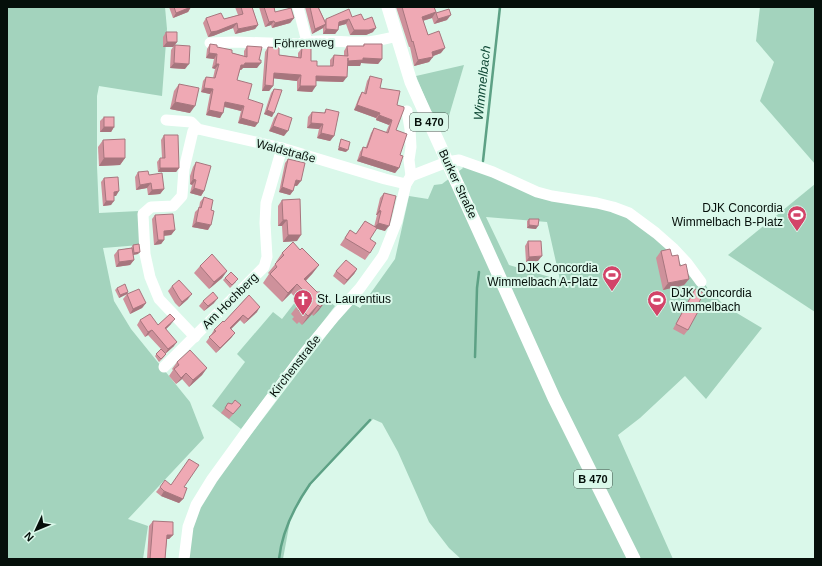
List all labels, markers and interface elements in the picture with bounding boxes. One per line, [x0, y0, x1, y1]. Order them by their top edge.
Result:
street label: Föhrenweg [274, 35, 334, 51]
water label: Wimmelbach [471, 45, 493, 121]
road number: B 470 [410, 113, 448, 131]
street label: Waldstraße [255, 136, 318, 166]
street label: Burker Straße [436, 147, 480, 221]
place label: DJK Concordia Wimmelbach B-Platz [672, 201, 783, 229]
sports icon: DJK Concordia Wimmelbach B-Platz [786, 204, 808, 232]
place label: DJK Concordia Wimmelbach A-Platz [487, 261, 598, 289]
sports icon: DJK Concordia Wimmelbach A-Platz [601, 264, 623, 292]
street label: Am Hochberg [199, 270, 261, 332]
place label: DJK Concordia Wimmelbach [671, 286, 752, 314]
church icon: St. Laurentius [292, 288, 314, 316]
sports icon: DJK Concordia Wimmelbach [646, 289, 668, 317]
place label: St. Laurentius [317, 292, 391, 306]
street label: Kirchenstraße [266, 332, 324, 400]
road number: B 470 [574, 470, 612, 488]
north arrow [16, 510, 56, 550]
text: N [22, 530, 36, 544]

